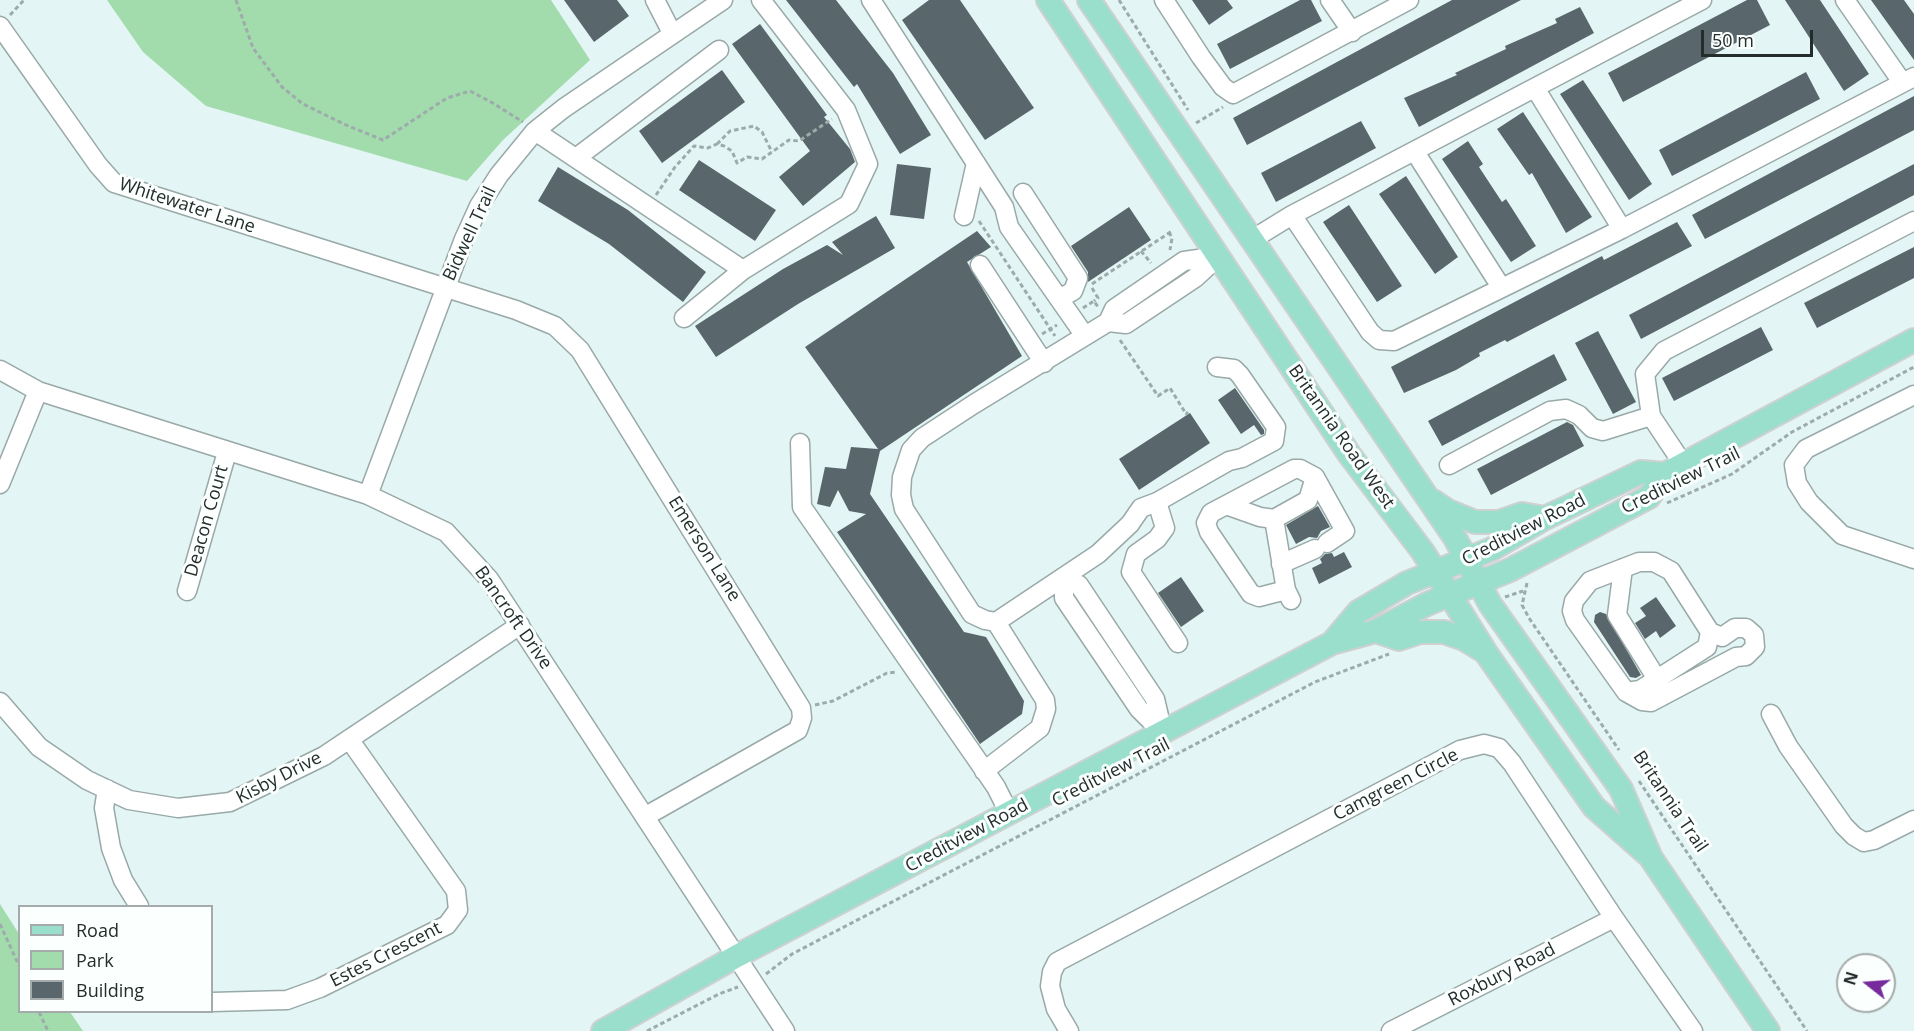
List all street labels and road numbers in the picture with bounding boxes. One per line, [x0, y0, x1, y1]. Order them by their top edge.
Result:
street label: Whitewater Lane [116, 174, 258, 238]
street label: Bidwell Trail [439, 184, 501, 284]
street label: Britannia Road West [1283, 361, 1399, 513]
street label: Creditview Trail [1618, 443, 1744, 519]
street label: Deacon Court [181, 463, 233, 579]
street label: Creditview Road [1459, 490, 1589, 570]
street label: Emerson Lane [663, 492, 745, 606]
street label: Bancroft Drive [470, 562, 556, 674]
street label: Creditview Trail [1048, 734, 1174, 812]
street label: Camgreen Circle [1330, 744, 1462, 826]
street label: Kisby Drive [233, 747, 325, 809]
street label: Britannia Trail [1628, 747, 1712, 857]
street label: Creditview Road [902, 795, 1032, 877]
street label: Estes Crescent [327, 918, 445, 992]
street label: Roxbury Road [1445, 939, 1559, 1011]

